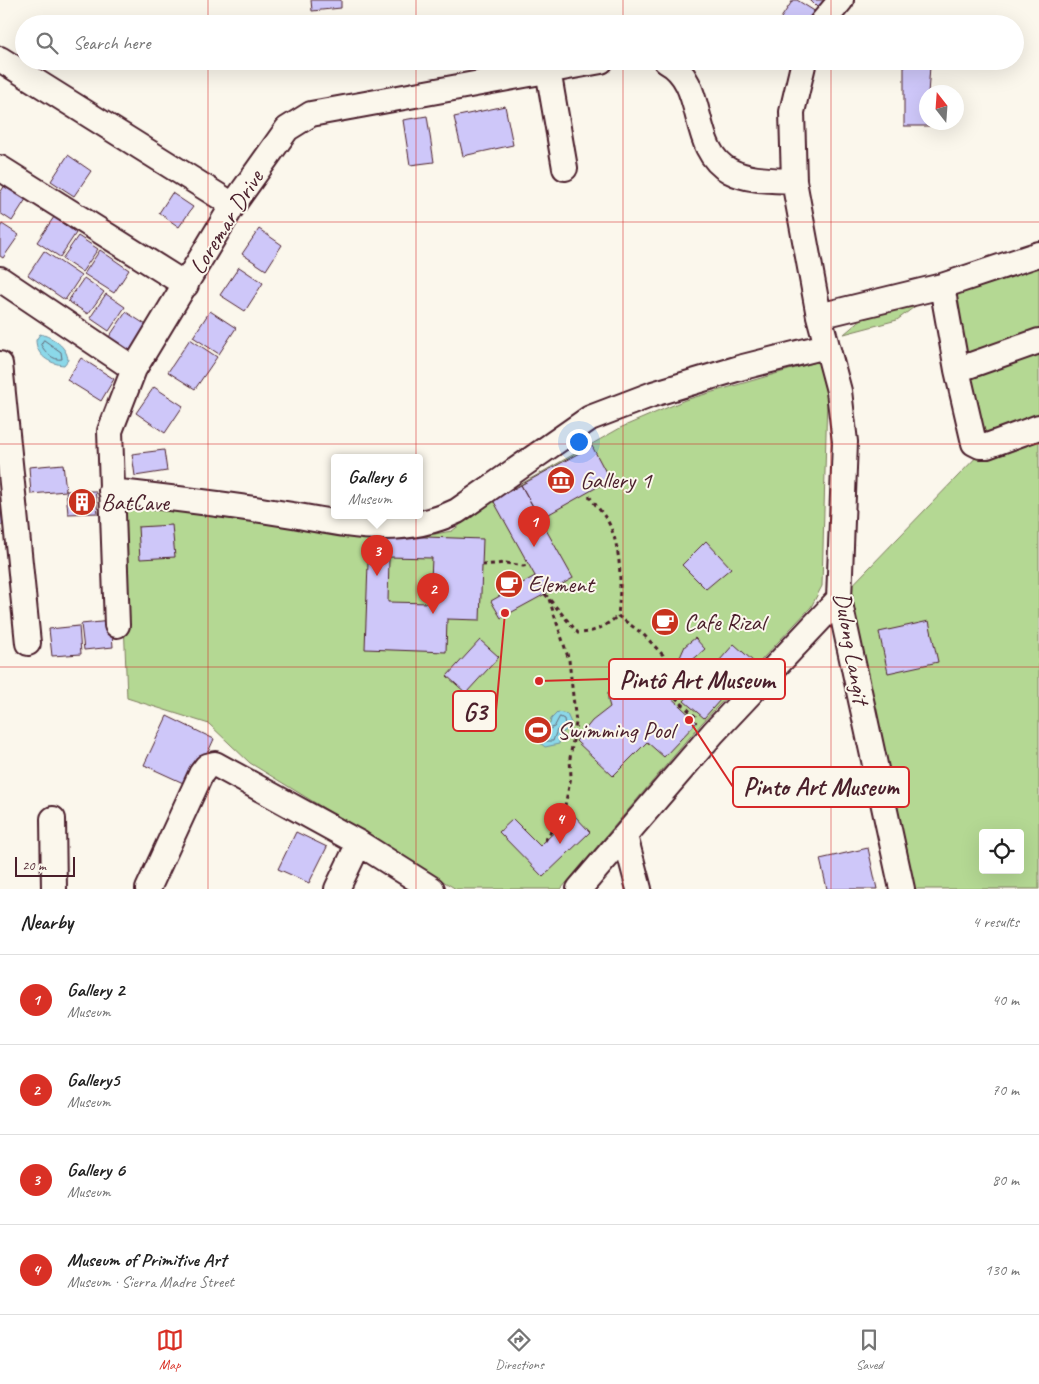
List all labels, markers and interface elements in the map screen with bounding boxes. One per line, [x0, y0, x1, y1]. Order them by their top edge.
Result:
search box [15, 15, 1024, 70]
icon: search [33, 29, 61, 57]
text: Search here [73, 31, 150, 55]
north arrow [919, 85, 964, 130]
street label: Loremar Drive [182, 162, 271, 280]
your location [566, 429, 592, 455]
popup [331, 454, 423, 519]
text: Gallery 6 [348, 465, 406, 489]
museum icon: Gallery 1 [546, 465, 576, 495]
place label: Gallery 1 [580, 465, 653, 495]
building icon: BatCave [67, 487, 97, 517]
place label: BatCave [101, 487, 171, 517]
text: Museum [348, 489, 392, 509]
pin: 1 [518, 506, 550, 547]
pin: 3 [361, 535, 393, 576]
cafe icon: Element [494, 569, 524, 599]
place label: Element [528, 569, 596, 599]
pin: 2 [417, 573, 449, 614]
street label: Dulong Langit [827, 590, 877, 709]
cafe icon: Cafe Rizal [650, 607, 680, 637]
place label: Cafe Rizal [684, 607, 769, 637]
callout: Pintô Art Museum [609, 659, 785, 699]
text: Pintô Art Museum [619, 664, 777, 696]
callout: G3 [453, 691, 496, 731]
text: G3 [463, 696, 490, 728]
sports icon: Swimming Pool [523, 715, 553, 745]
place label: Swimming Pool [557, 715, 678, 745]
callout: Pinto Art Museum [733, 767, 909, 807]
text: Pinto Art Museum [743, 771, 901, 803]
pin: 4 [544, 803, 576, 844]
map controls [979, 829, 1024, 874]
button: locate [979, 829, 1024, 874]
scale bar [15, 854, 75, 877]
text: 20 m [22, 857, 46, 874]
text: Nearby [20, 909, 73, 935]
text: 4 results [972, 912, 1019, 932]
text: Gallery 2 [67, 978, 124, 1002]
text: 1 [32, 990, 40, 1010]
text: 40 m [992, 990, 1019, 1010]
text: Museum [67, 1002, 111, 1022]
text: Gallery5 [67, 1068, 120, 1092]
text: 2 [32, 1080, 40, 1100]
text: 70 m [992, 1080, 1019, 1100]
text: Museum [67, 1092, 111, 1112]
text: Gallery 6 [67, 1158, 125, 1182]
text: 3 [32, 1170, 40, 1190]
text: 80 m [992, 1170, 1019, 1190]
text: Museum [67, 1182, 111, 1202]
text: Museum of Primitive Art [67, 1248, 226, 1272]
text: 4 [32, 1260, 40, 1280]
text: 130 m [985, 1260, 1019, 1280]
text: Museum · Sierra Madre Street [67, 1272, 234, 1292]
tab: Map [156, 1326, 184, 1373]
tab: Directions [495, 1326, 544, 1373]
tab: Saved [855, 1326, 883, 1373]

